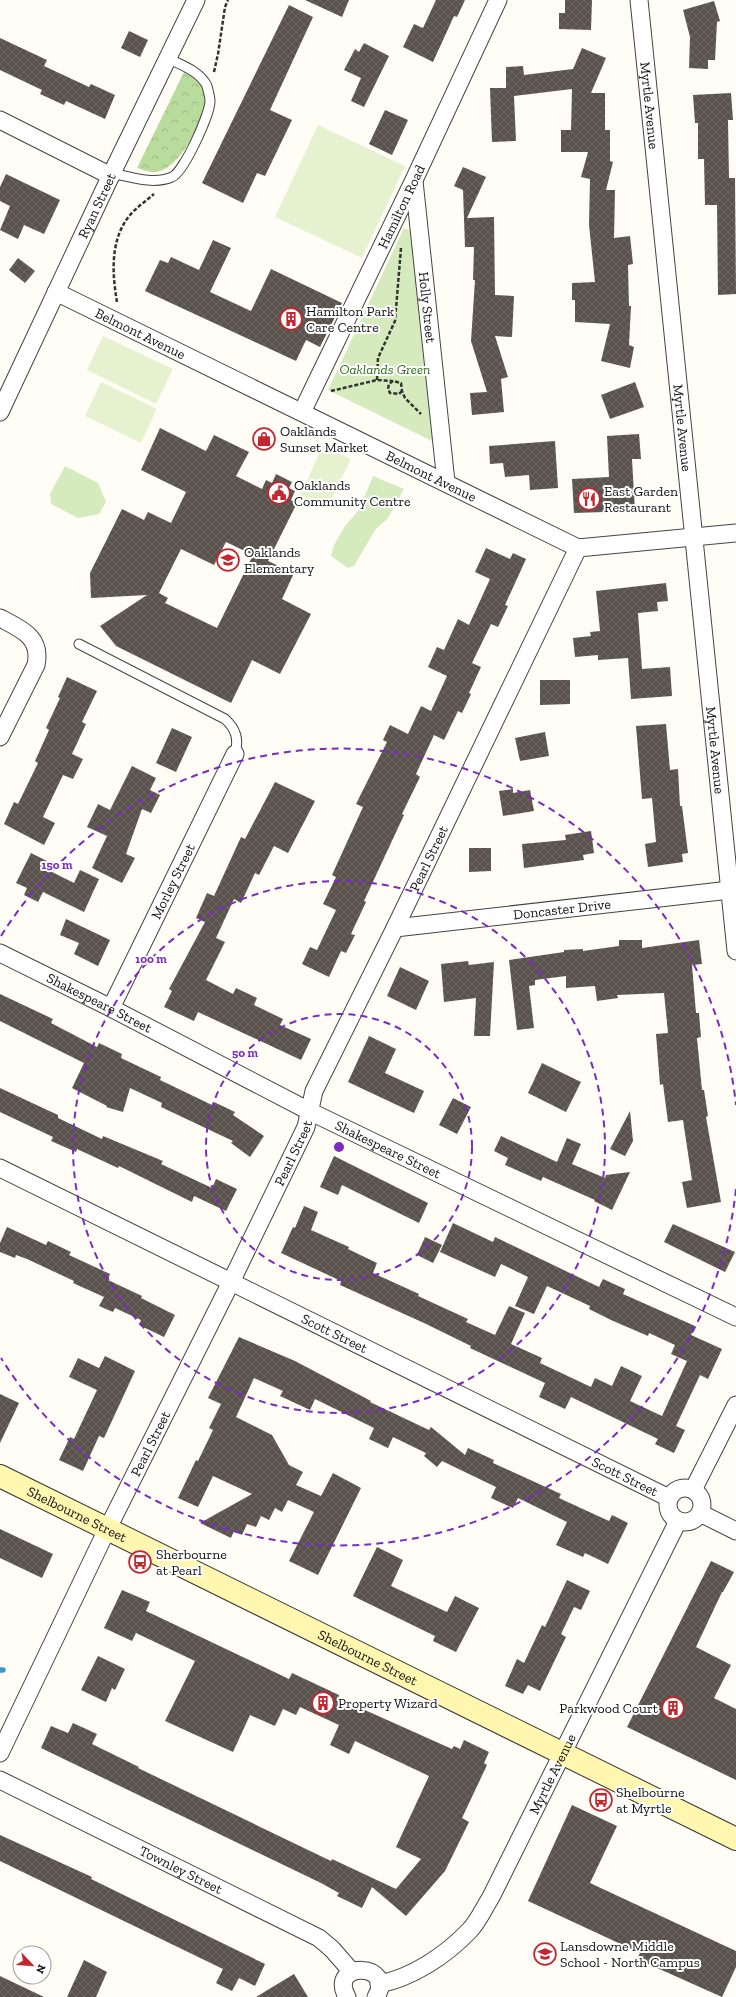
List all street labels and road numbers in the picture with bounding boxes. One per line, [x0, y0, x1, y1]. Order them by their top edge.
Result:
street label: Myrtle Avenue [636, 61, 662, 150]
street label: Hamilton Road [374, 162, 429, 251]
street label: Ryan Street [75, 169, 120, 241]
street label: Holly Street [415, 271, 439, 345]
street label: Belmont Avenue [92, 305, 188, 363]
street label: Myrtle Avenue [669, 383, 695, 473]
street label: Belmont Avenue [383, 447, 479, 506]
street label: Myrtle Avenue [702, 706, 728, 795]
street label: Pearl Street [406, 822, 452, 894]
street label: Morley Street [148, 840, 199, 922]
street label: Doncaster Drive [512, 896, 612, 924]
street label: Shakespeare Street [44, 969, 155, 1037]
street label: Shakespeare Street [332, 1117, 444, 1183]
street label: Pearl Street [271, 1118, 316, 1189]
street label: Scott Street [298, 1310, 371, 1357]
street label: Pearl Street [127, 1408, 174, 1479]
street label: Scott Street [589, 1453, 661, 1501]
street label: Shelbourne Street [24, 1483, 130, 1547]
street label: Shelbourne Street [315, 1626, 421, 1690]
street label: Myrtle Avenue [526, 1731, 580, 1817]
street label: Townley Street [136, 1842, 226, 1898]

